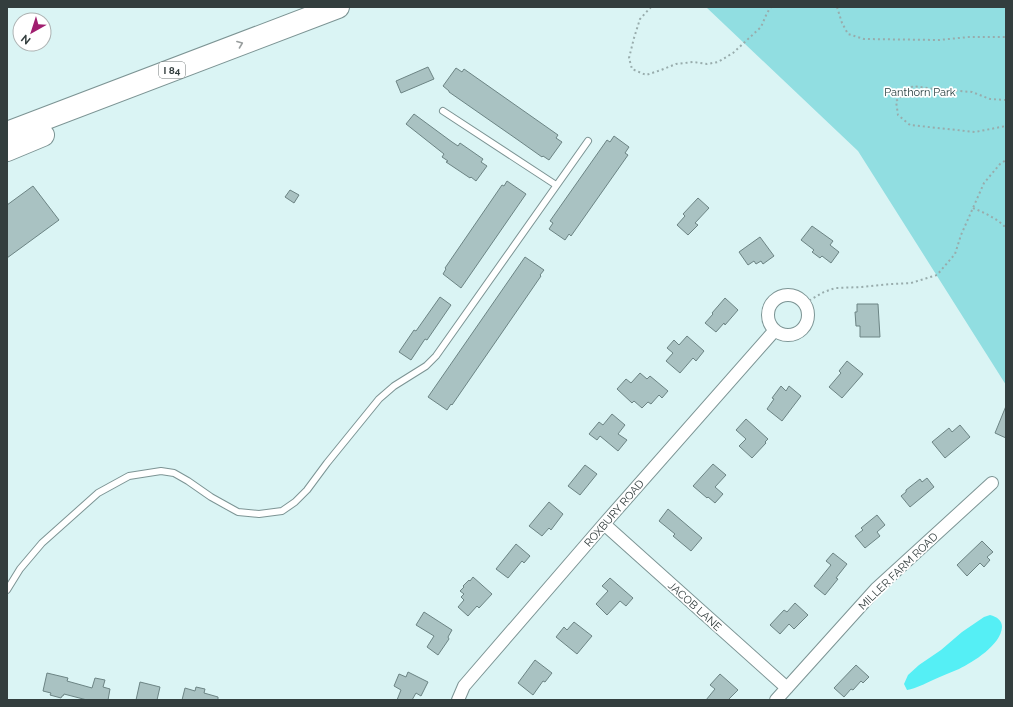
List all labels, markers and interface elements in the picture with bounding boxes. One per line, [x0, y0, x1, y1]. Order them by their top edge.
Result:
north arrow [12, 12, 52, 52]
text: N [19, 32, 33, 47]
one-way arrow [236, 41, 243, 49]
road number: I 84 [159, 62, 185, 78]
park label: Panthorn Park [884, 86, 956, 99]
street label: ROXBURY ROAD [582, 477, 647, 550]
street label: MILLER FARM ROAD [856, 530, 941, 613]
street label: JACOB LANE [665, 579, 724, 634]

